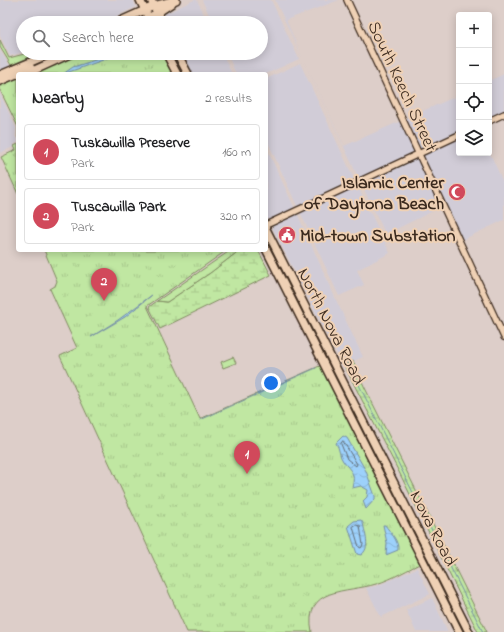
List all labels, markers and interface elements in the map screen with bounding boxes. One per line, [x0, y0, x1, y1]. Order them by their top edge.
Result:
map controls [456, 12, 492, 156]
button: + [456, 12, 492, 48]
search box [16, 16, 268, 60]
street label: South Keech Street [360, 17, 443, 156]
icon: search [30, 27, 52, 49]
text: Search here [62, 27, 134, 49]
button: − [456, 48, 492, 84]
button: locate [456, 84, 492, 120]
text: Nearby [32, 86, 84, 111]
text: 2 results [205, 89, 252, 108]
button: layers [456, 120, 492, 156]
text: Tuskawilla Preserve [71, 132, 190, 154]
text: 1 [44, 143, 48, 162]
text: 160 m [222, 143, 251, 162]
text: Park [71, 154, 95, 173]
place label: Islamic Center of Daytona Beach [304, 171, 444, 219]
mosque icon: Islamic Center of Daytona Beach [447, 182, 467, 202]
text: Tuscawilla Park [71, 196, 166, 218]
text: 2 [43, 207, 49, 226]
text: 320 m [220, 207, 251, 226]
text: Park [71, 218, 95, 237]
place label: Mid-town Substation [300, 224, 456, 250]
public building icon: Mid-town Substation [277, 225, 297, 245]
street label: North Nova Road [290, 264, 371, 390]
pin: 2 [91, 268, 117, 301]
your location [261, 373, 281, 393]
pin: 1 [234, 441, 260, 474]
street label: Nova Road [402, 487, 462, 571]

